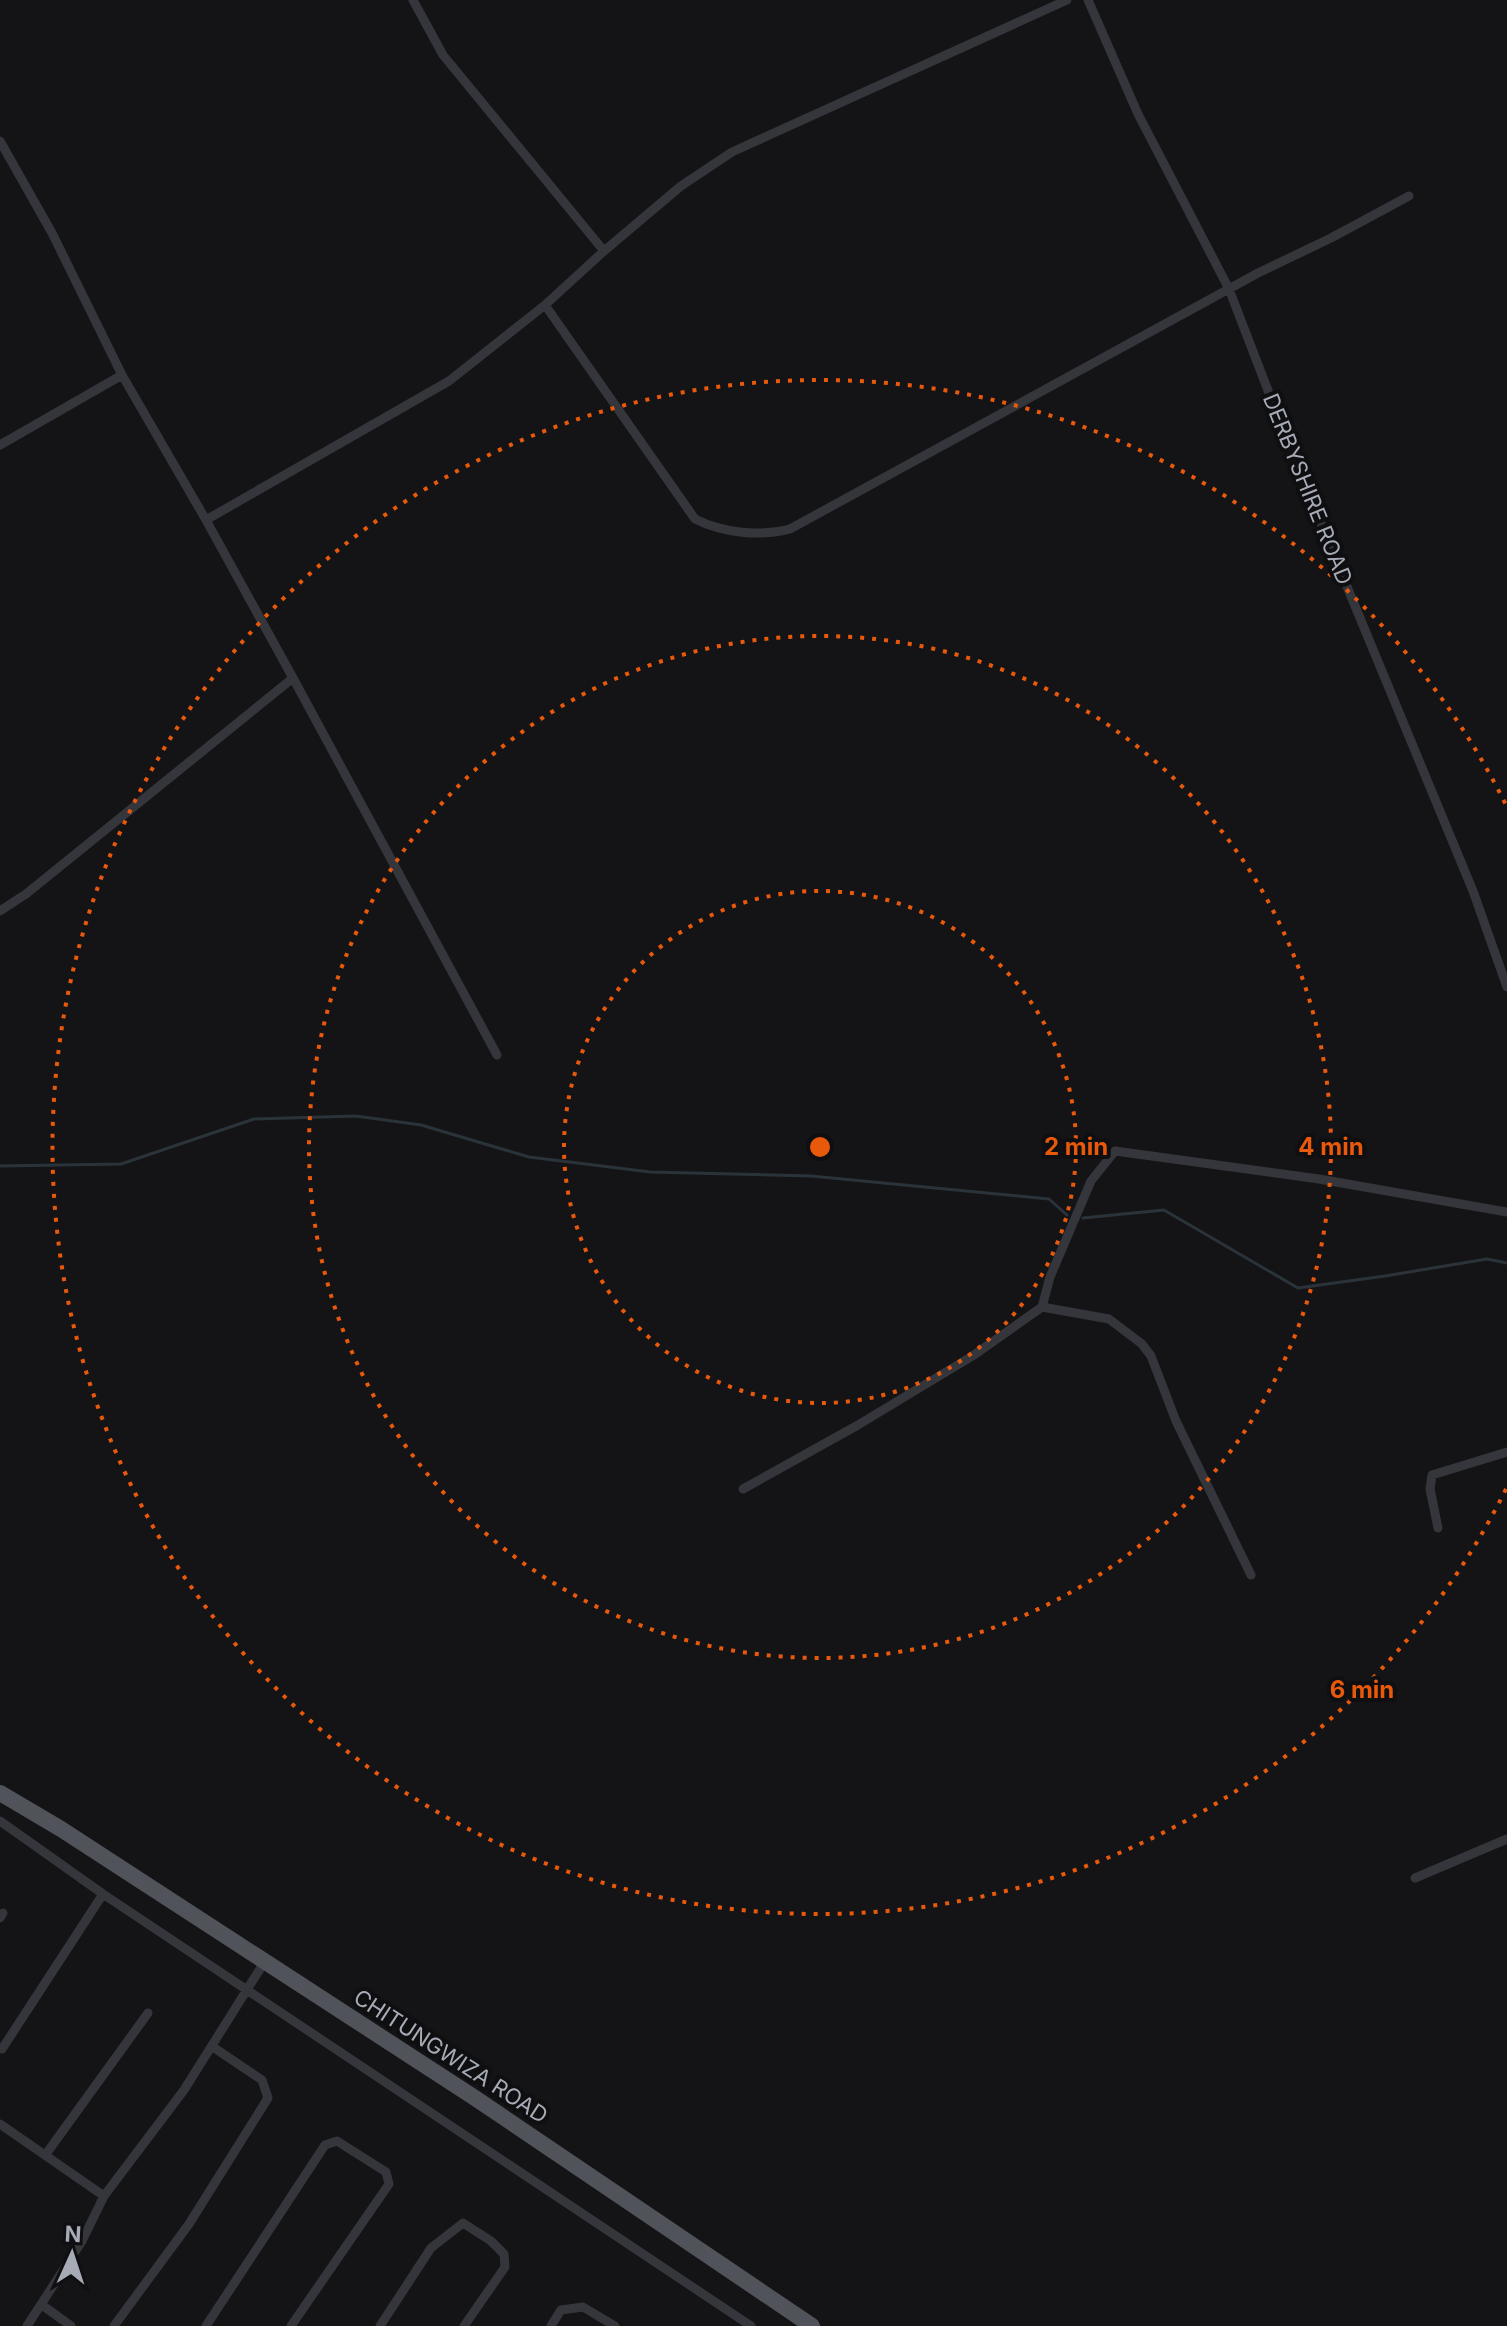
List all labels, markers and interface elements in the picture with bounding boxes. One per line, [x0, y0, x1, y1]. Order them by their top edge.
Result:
street label: DERBYSHIRE ROAD [1258, 390, 1358, 588]
text: 2 min [1044, 1132, 1108, 1161]
text: 4 min [1298, 1132, 1364, 1161]
centre of rings [806, 1133, 834, 1161]
text: 6 min [1330, 1675, 1394, 1704]
street label: CHITUNGWIZA ROAD [349, 1984, 553, 2128]
north arrow [32, 2214, 112, 2294]
text: N [64, 2221, 82, 2247]

